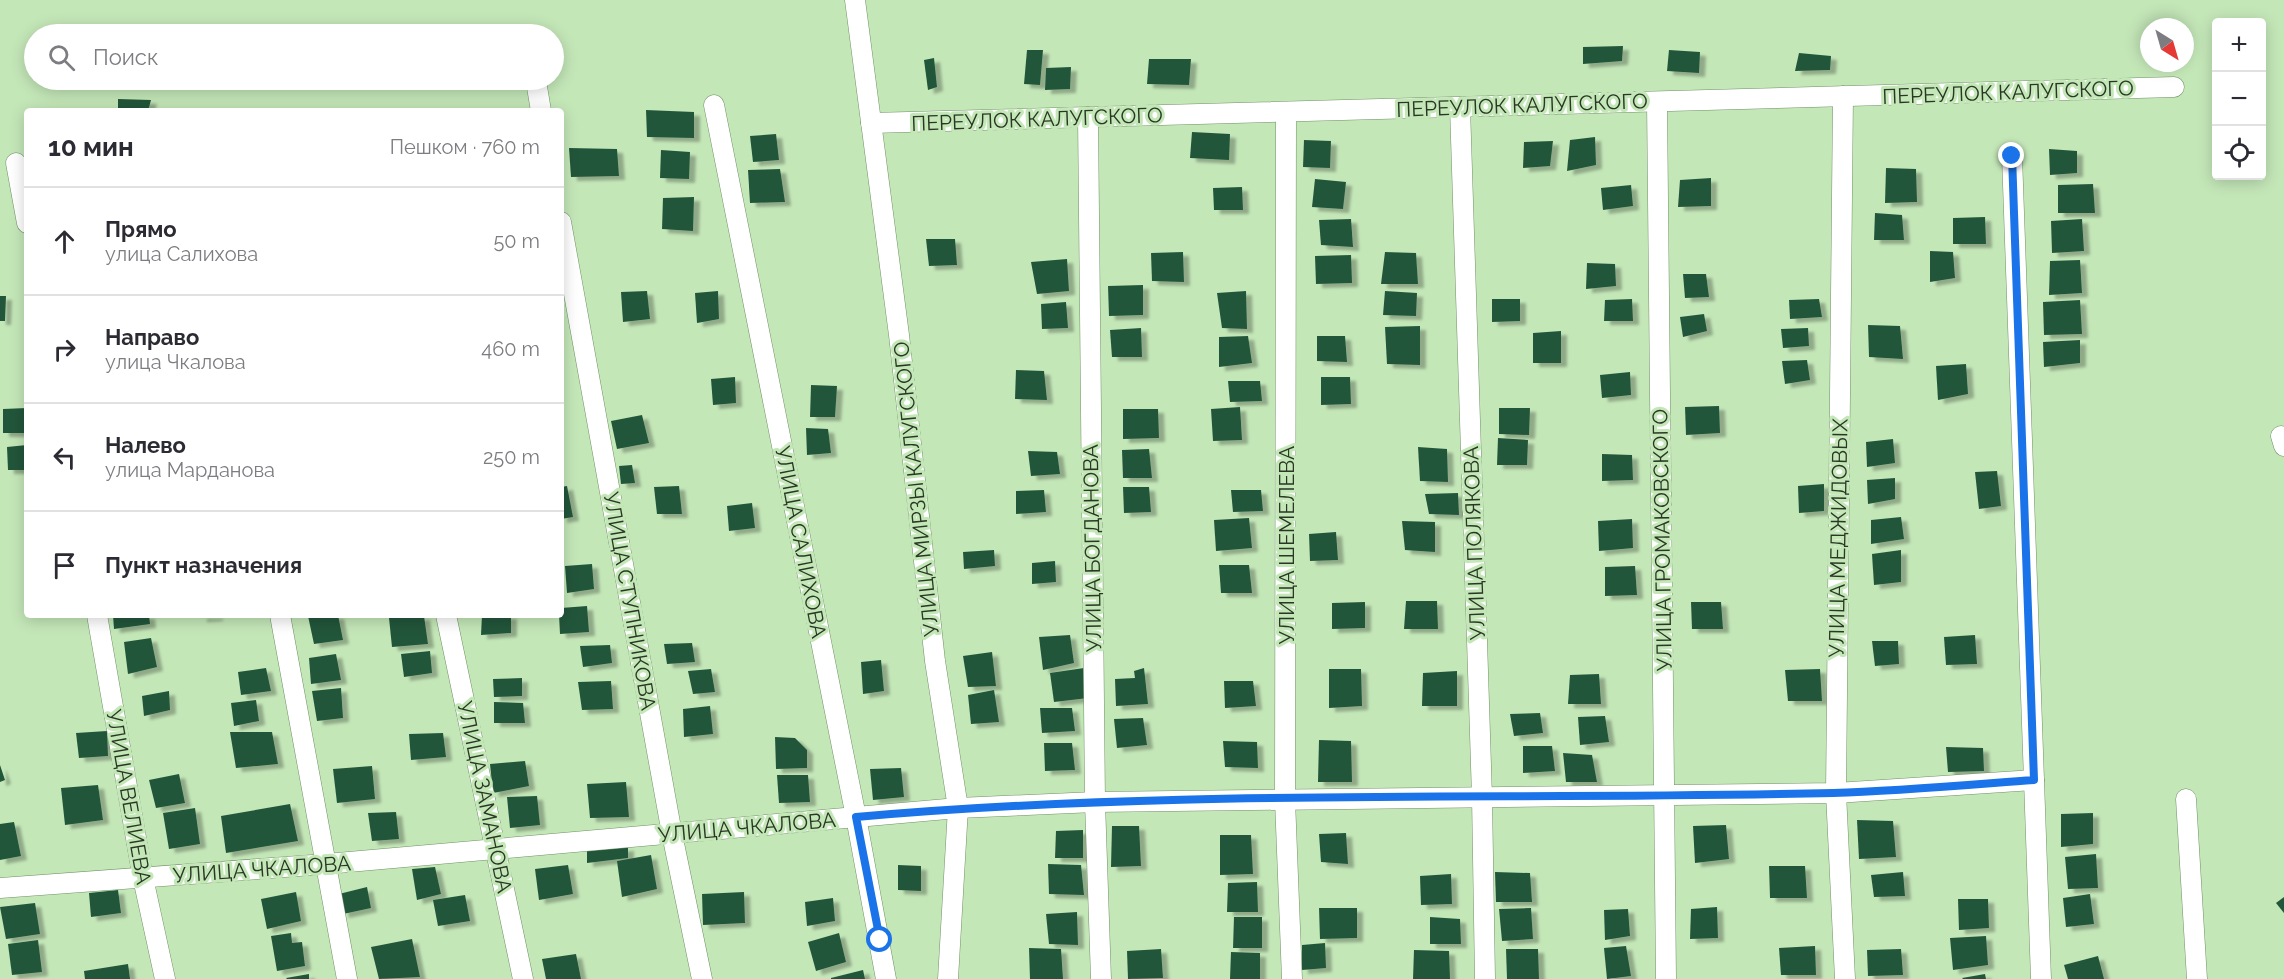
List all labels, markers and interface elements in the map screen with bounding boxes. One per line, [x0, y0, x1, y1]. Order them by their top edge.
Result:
north arrow [2140, 18, 2194, 72]
map controls [2212, 18, 2266, 180]
button: + [2212, 18, 2266, 72]
search box [24, 24, 564, 90]
icon: search [45, 41, 78, 74]
text: Поиск [93, 44, 158, 70]
button: − [2212, 72, 2266, 126]
street label: ПЕРЕУЛОК КАЛУГСКОГО [1882, 75, 2134, 109]
street label: ПЕРЕУЛОК КАЛУГСКОГО [1396, 88, 1648, 122]
street label: ПЕРЕУЛОК КАЛУГСКОГО [911, 102, 1163, 136]
button: locate [2212, 126, 2266, 180]
text: 10 мин [48, 132, 134, 162]
text: Пешком · 760 m [390, 135, 540, 159]
route end [1998, 142, 2024, 168]
text: Прямо [105, 216, 177, 242]
icon: ahead [48, 225, 81, 258]
text: 50 m [493, 229, 540, 253]
text: улица Салихова [105, 242, 258, 266]
text: Направо [105, 324, 199, 350]
icon: right [48, 333, 81, 366]
text: 460 m [481, 337, 540, 361]
street label: УЛИЦА МИРЗЫ КАЛУГСКОГО [888, 340, 944, 638]
text: улица Чкалова [105, 350, 246, 374]
street label: УЛИЦА ГРОМАКОВСКОГО [1647, 409, 1677, 671]
street label: УЛИЦА МЕДЖИДОВЫХ [1823, 418, 1853, 658]
text: Налево [105, 432, 186, 458]
icon: left [48, 441, 81, 474]
street label: УЛИЦА САЛИХОВА [770, 444, 832, 640]
street label: УЛИЦА БОГДАНОВА [1078, 444, 1106, 652]
text: 250 m [483, 445, 540, 469]
street label: УЛИЦА ШЕМЕЛЕВА [1274, 446, 1299, 644]
street label: УЛИЦА ПОЛЯКОВА [1458, 446, 1490, 640]
text: улица Марданова [105, 458, 275, 482]
street label: УЛИЦА СТУПНИКОВА [598, 490, 662, 712]
icon: arrive [48, 549, 81, 582]
text: Пункт назначения [105, 552, 302, 578]
street label: УЛИЦА ЗАМАНОВА [452, 699, 518, 895]
street label: УЛИЦА ВЕЛИЕВА [101, 708, 157, 886]
street label: УЛИЦА ЧКАЛОВА [657, 807, 837, 847]
street label: УЛИЦА ЧКАЛОВА [172, 850, 352, 888]
route start [866, 926, 892, 952]

